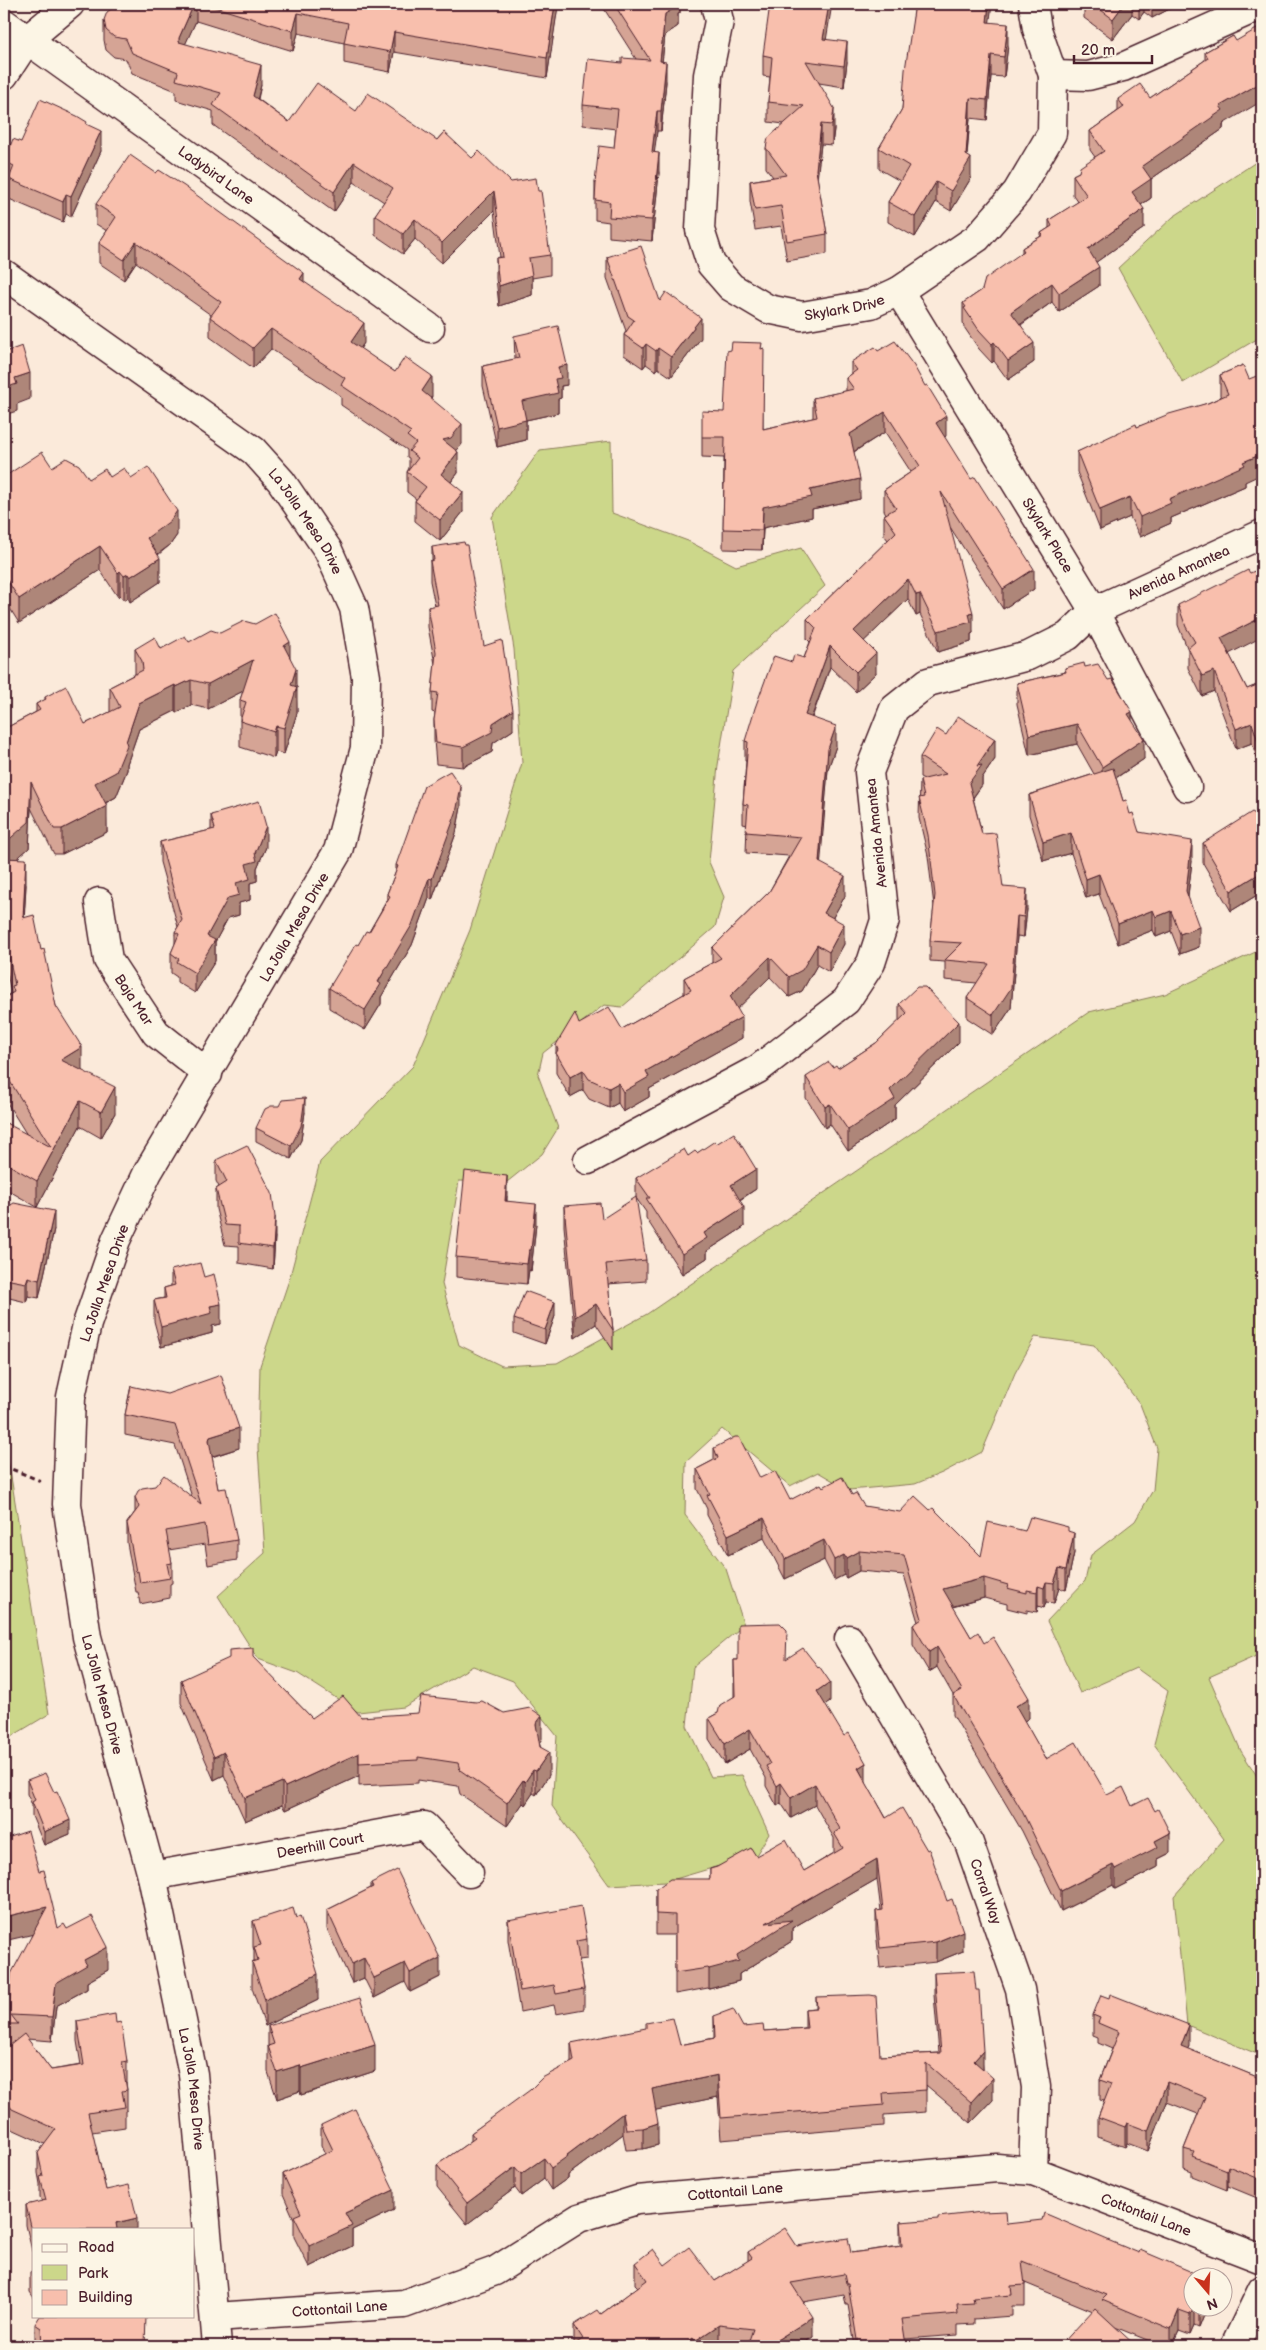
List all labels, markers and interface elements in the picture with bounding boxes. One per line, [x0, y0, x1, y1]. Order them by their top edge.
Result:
scale bar [1074, 32, 1151, 64]
text: 20 m [1081, 41, 1115, 60]
street label: Ladybird Lane [175, 142, 257, 208]
street label: Skylark Drive [803, 291, 888, 324]
street label: La Jolla Mesa Drive [265, 465, 346, 577]
street label: Skylark Place [1018, 495, 1077, 576]
street label: Avenida Amantea [1125, 542, 1232, 603]
street label: Avenida Amantea [862, 777, 891, 889]
street label: La Jolla Mesa Drive [256, 870, 333, 985]
street label: Baja Mar [111, 971, 157, 1029]
street label: La Jolla Mesa Drive [76, 1222, 133, 1344]
street label: La Jolla Mesa Drive [78, 1633, 127, 1756]
street label: Deerhill Court [276, 1829, 366, 1862]
street label: Corral Way [966, 1857, 1005, 1927]
street label: La Jolla Mesa Drive [175, 2026, 208, 2151]
street label: Cottontail Lane [687, 2179, 784, 2204]
street label: Cottontail Lane [1098, 2190, 1194, 2240]
legend [32, 2228, 195, 2318]
text: Road [78, 2238, 114, 2257]
text: Park [78, 2264, 109, 2283]
north arrow [1184, 2268, 1234, 2318]
text: Building [78, 2288, 133, 2307]
text: N [1204, 2294, 1220, 2314]
street label: Cottontail Lane [291, 2297, 388, 2321]

